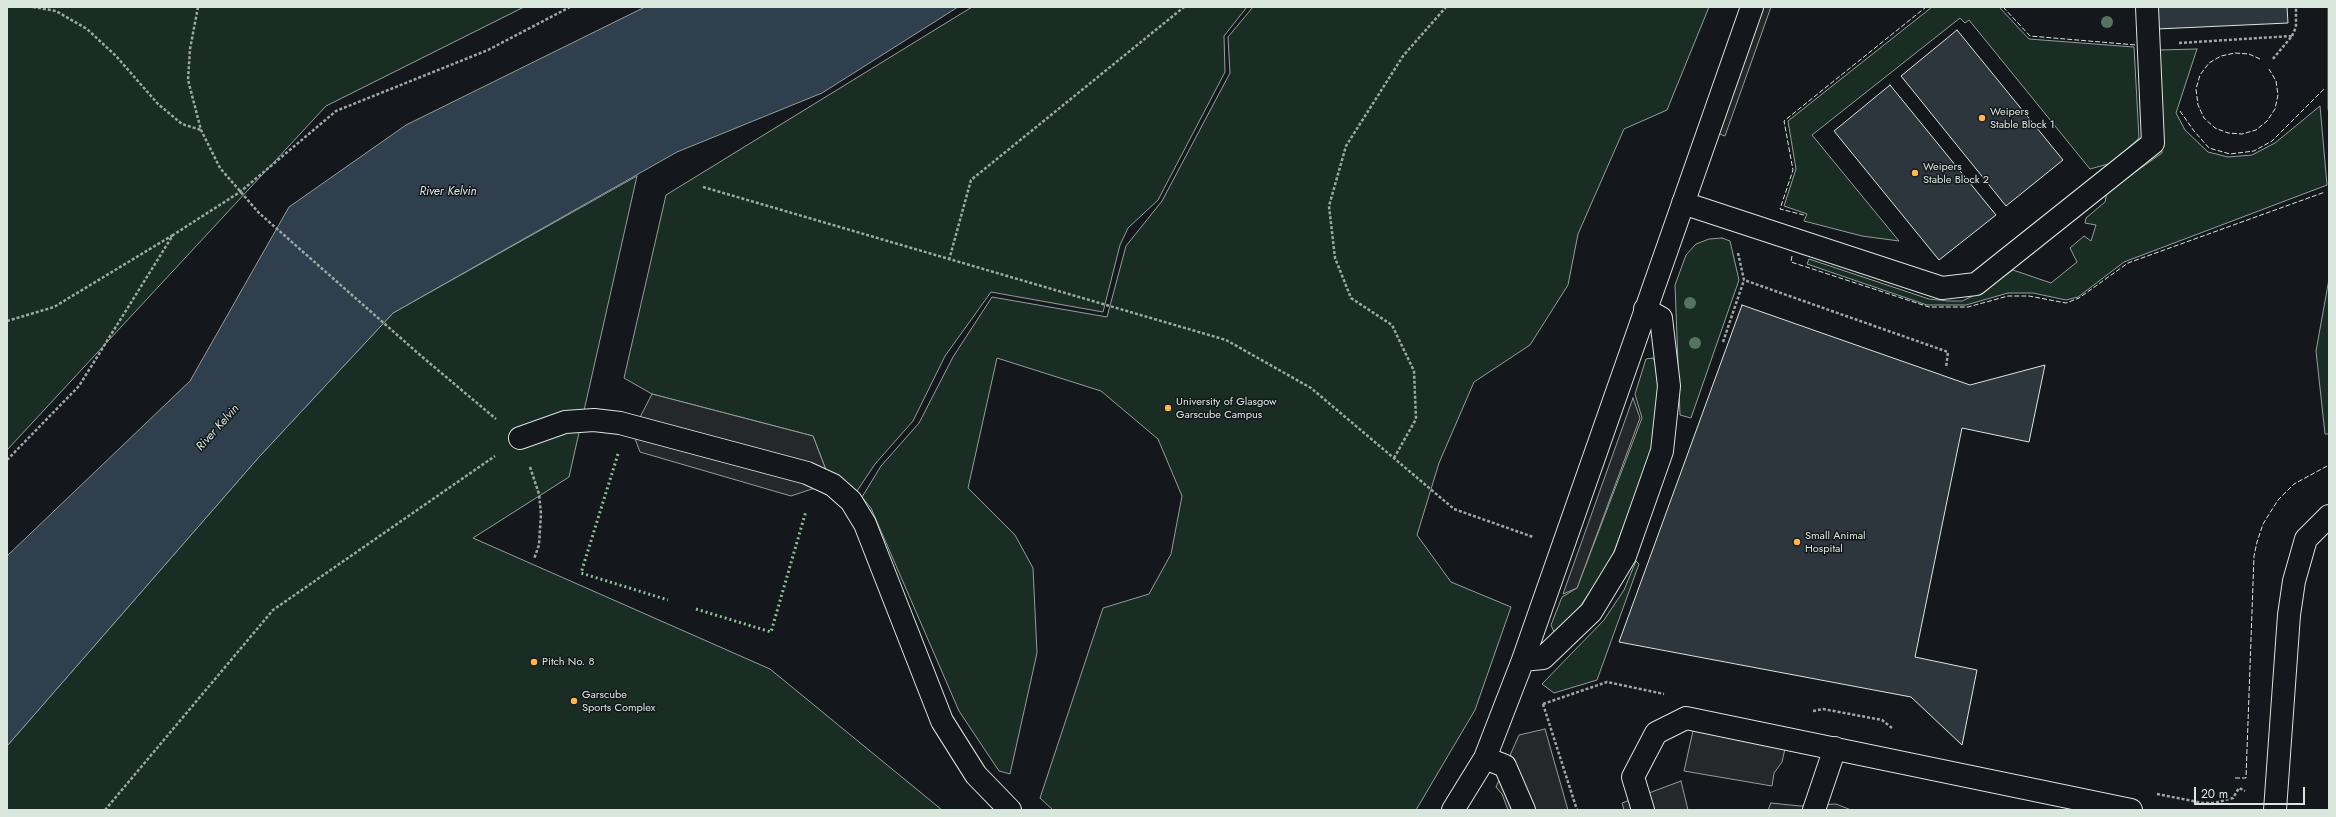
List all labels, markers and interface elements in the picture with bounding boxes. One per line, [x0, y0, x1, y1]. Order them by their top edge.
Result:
place label: Weipers Stable Block 1 [1990, 105, 2055, 131]
marker: Weipers Stable Block 1 [1977, 113, 1987, 123]
place label: Weipers Stable Block 2 [1923, 160, 1989, 186]
marker: Weipers Stable Block 2 [1910, 168, 1920, 178]
water label: River Kelvin [419, 185, 477, 199]
place label: University of Glasgow Garscube Campus [1176, 395, 1277, 421]
water label: River Kelvin [193, 402, 243, 454]
marker: University of Glasgow Garscube Campus [1163, 403, 1173, 413]
place label: Small Animal Hospital [1805, 529, 1866, 555]
marker: Small Animal Hospital [1792, 537, 1802, 547]
place label: Pitch No. 8 [542, 655, 594, 669]
marker: Pitch No. 8 [529, 657, 539, 667]
place label: Garscube Sports Complex [582, 688, 655, 714]
marker: Garscube Sports Complex [569, 696, 579, 706]
scale bar [2196, 779, 2307, 805]
text: 20 m [2201, 785, 2228, 803]

